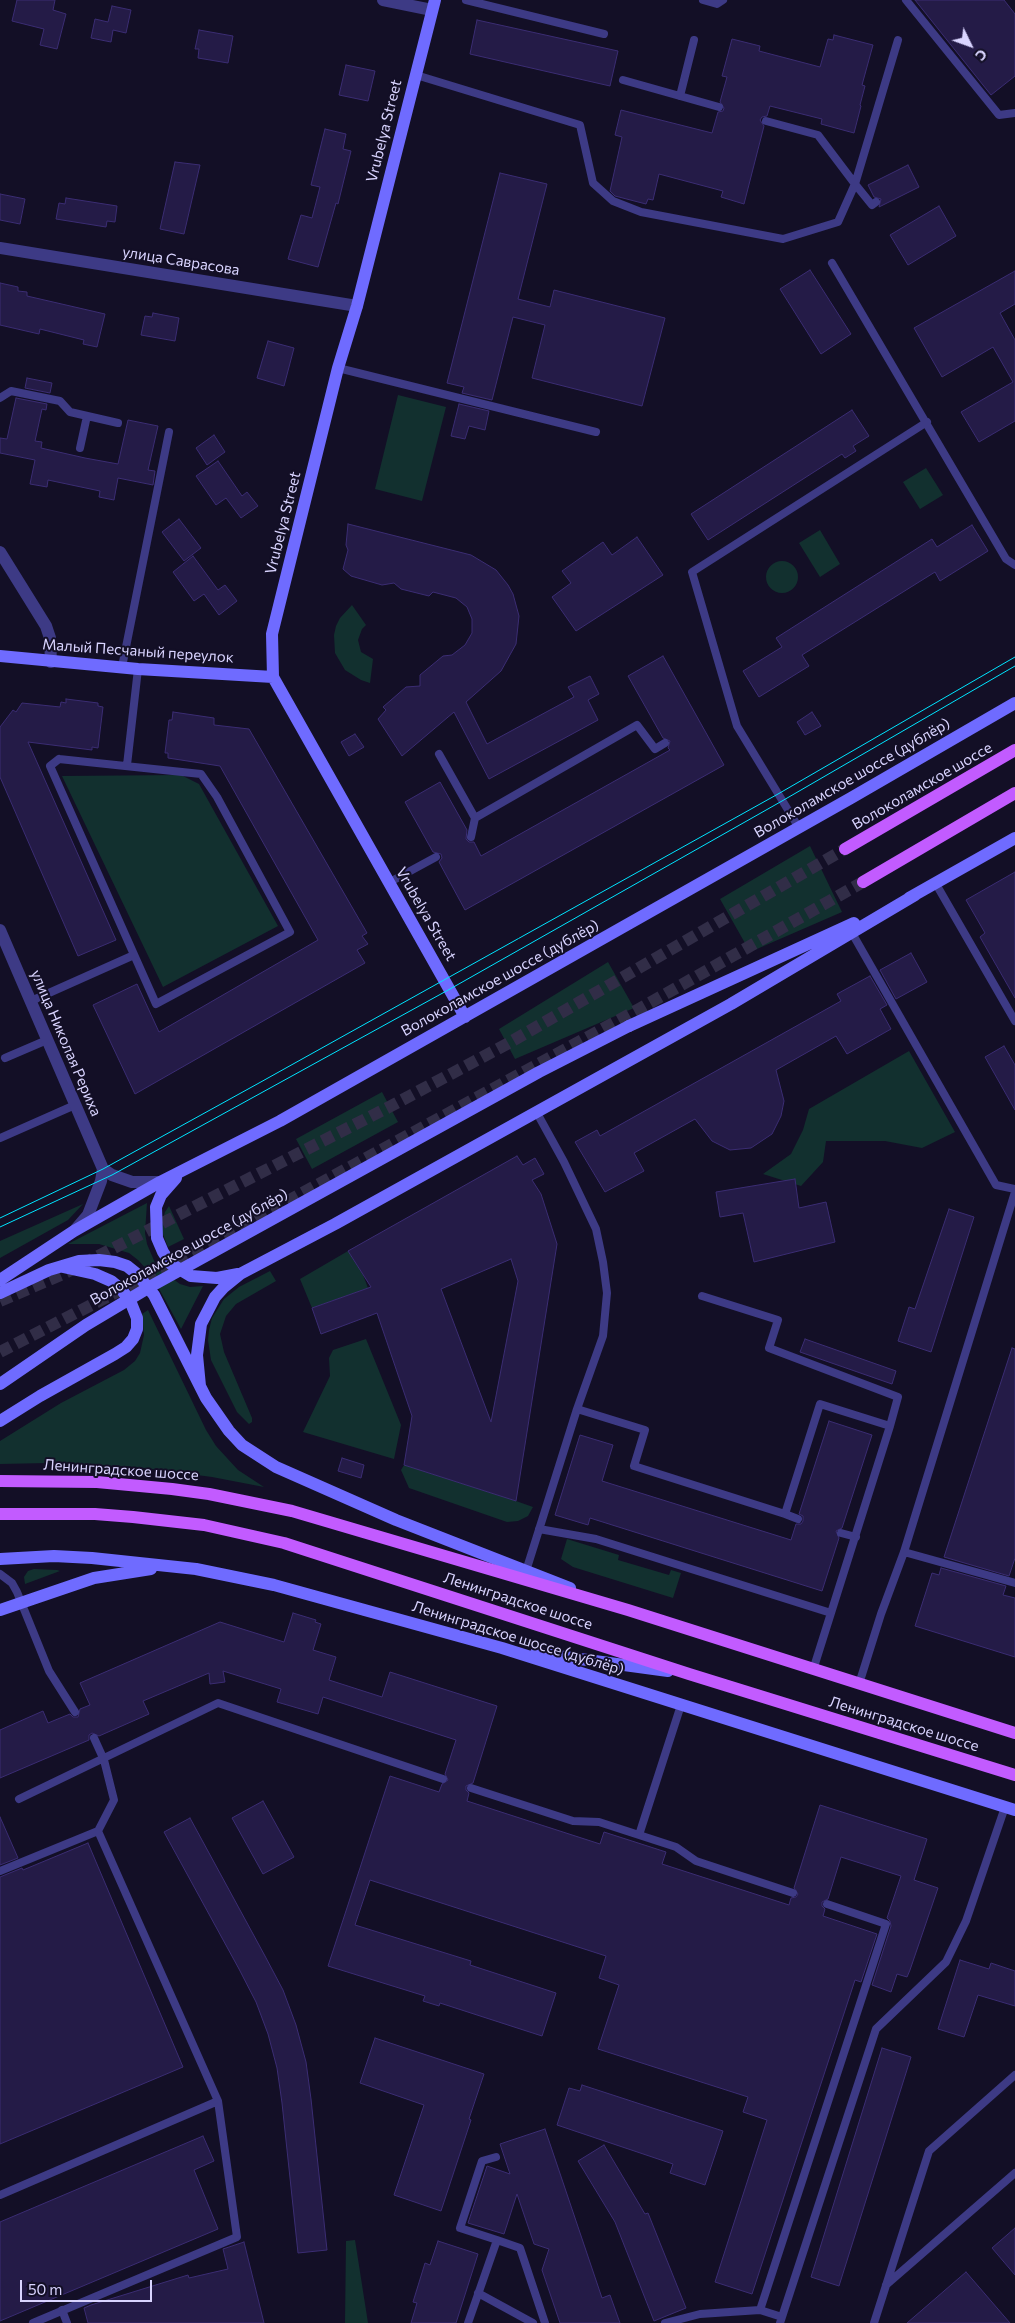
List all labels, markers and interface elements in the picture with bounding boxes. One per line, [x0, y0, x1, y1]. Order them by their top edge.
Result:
north arrow [945, 20, 995, 70]
text: С [972, 46, 991, 65]
street label: Vrubelya Street [363, 78, 405, 184]
street label: улица Саврасова [121, 243, 241, 279]
street label: Vrubelya Street [262, 470, 304, 576]
street label: Малый Песчаный переулок [42, 635, 234, 667]
street label: Волоколамское шоссе (дублёр) [751, 714, 953, 842]
street label: Волоколамское шоссе [849, 739, 995, 833]
street label: Vrubelya Street [392, 864, 460, 964]
street label: Волоколамское шоссе (дублёр) [398, 916, 602, 1040]
street label: улица Николая Рериха [27, 967, 105, 1119]
street label: Волоколамское шоссе (дублёр) [87, 1185, 291, 1309]
street label: Ленинградское шоссе [43, 1456, 199, 1484]
street label: Ленинградское шоссе [441, 1568, 595, 1634]
street label: Ленинградское шоссе (дублёр) [410, 1597, 626, 1679]
street label: Ленинградское шоссе [827, 1693, 981, 1755]
scale bar [22, 2270, 155, 2302]
text: 50 m [28, 2280, 62, 2298]

